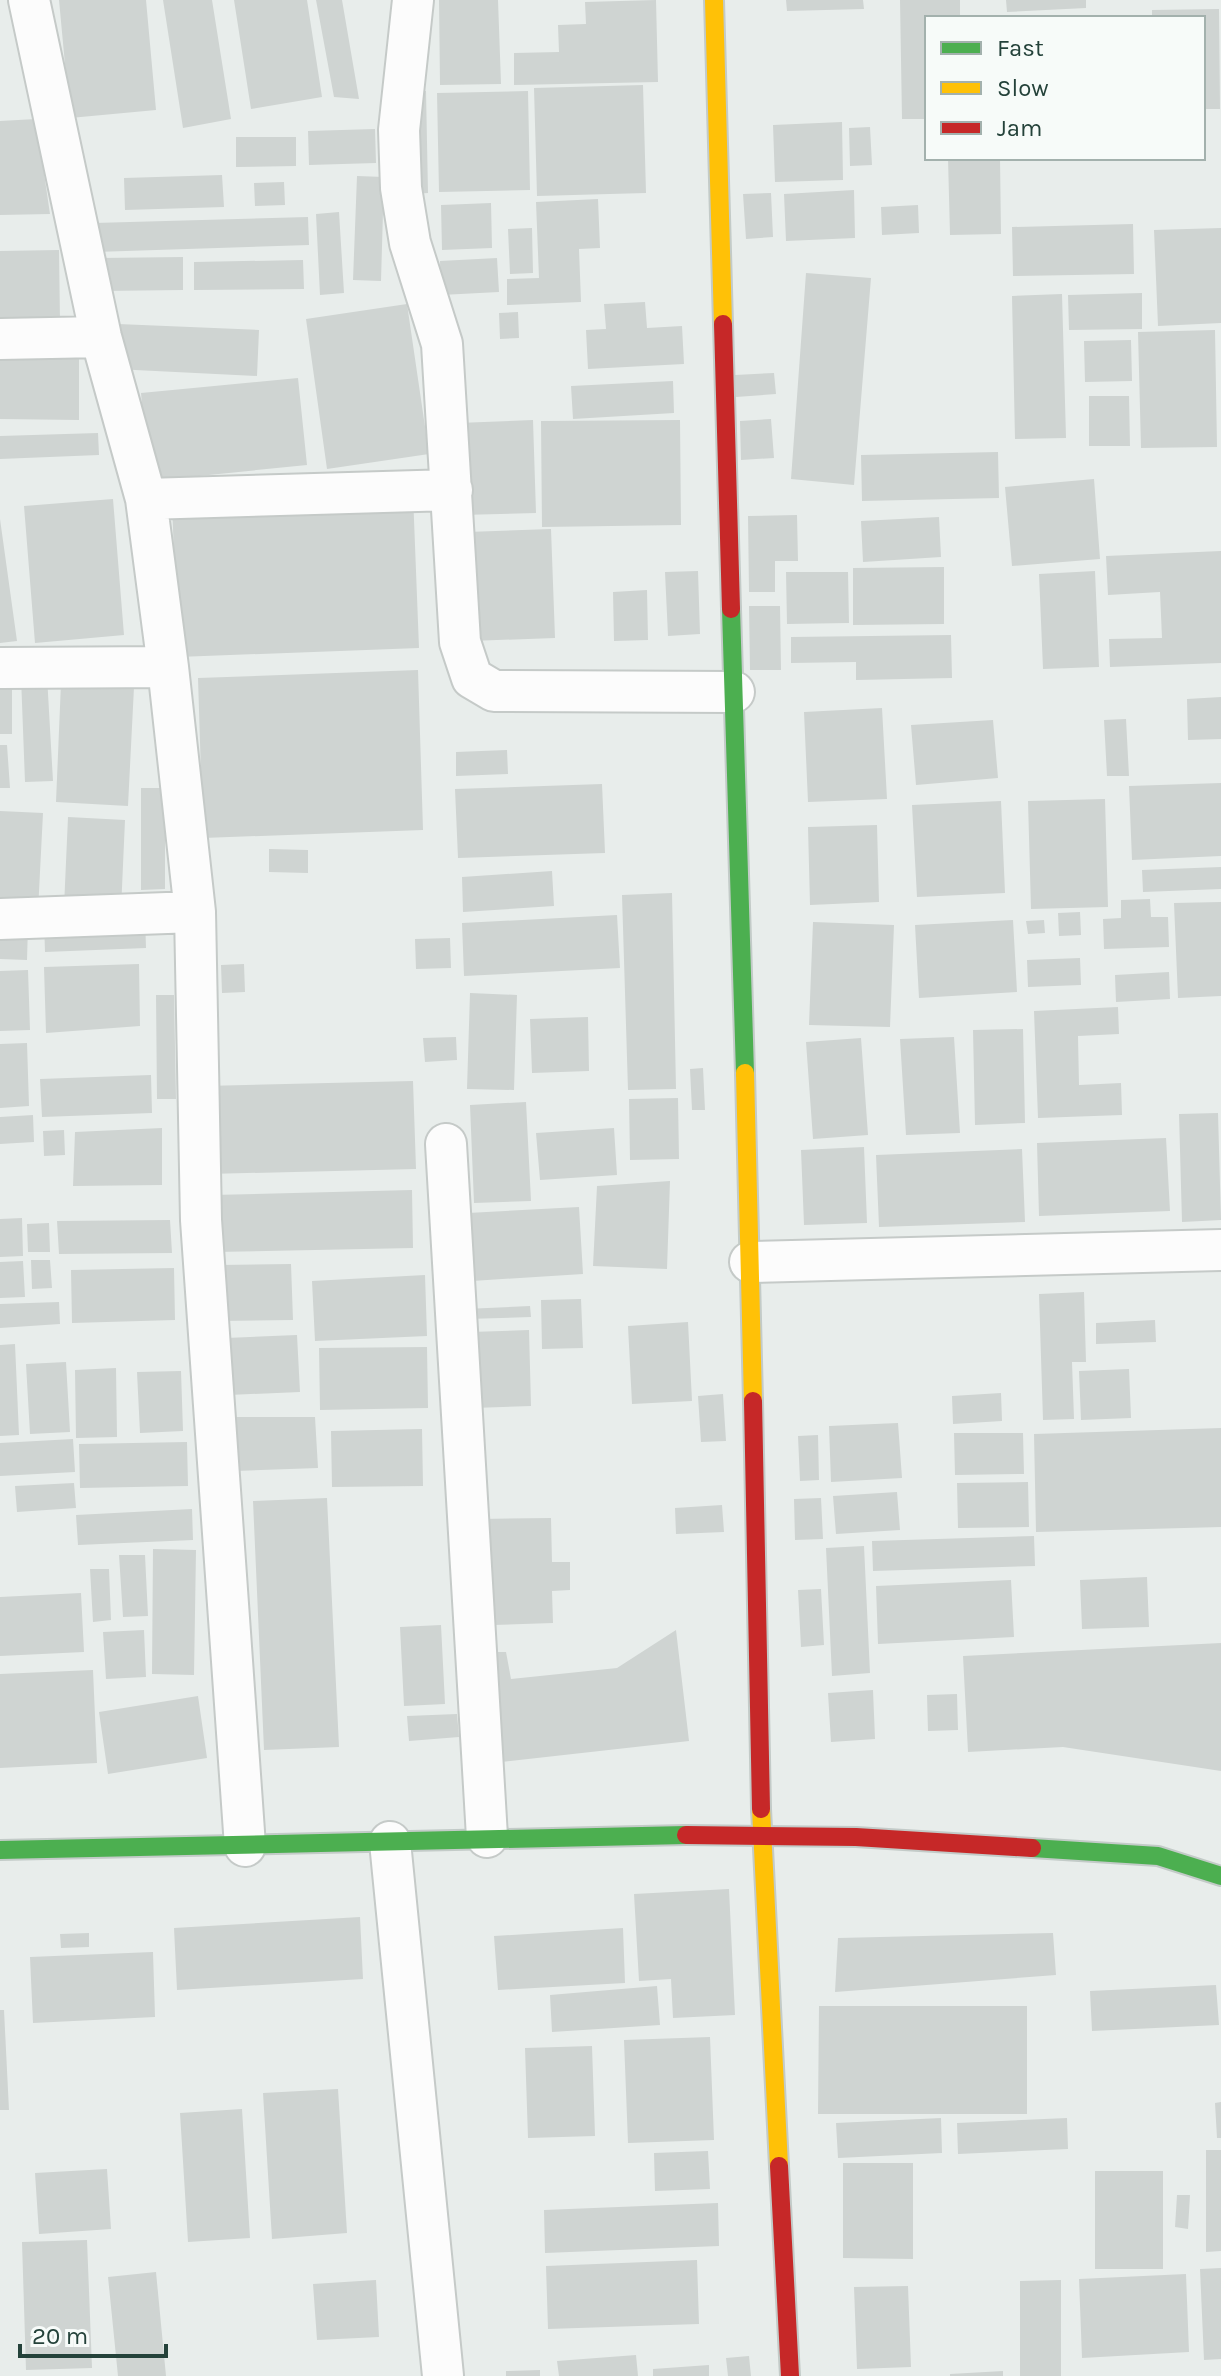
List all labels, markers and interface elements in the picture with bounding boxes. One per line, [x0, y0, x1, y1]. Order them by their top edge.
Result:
legend [925, 16, 1205, 160]
text: Fast [997, 34, 1044, 62]
text: Slow [997, 74, 1049, 102]
text: Jam [997, 114, 1042, 142]
scale bar [20, 2308, 166, 2358]
text: 20 m [32, 2322, 88, 2350]

